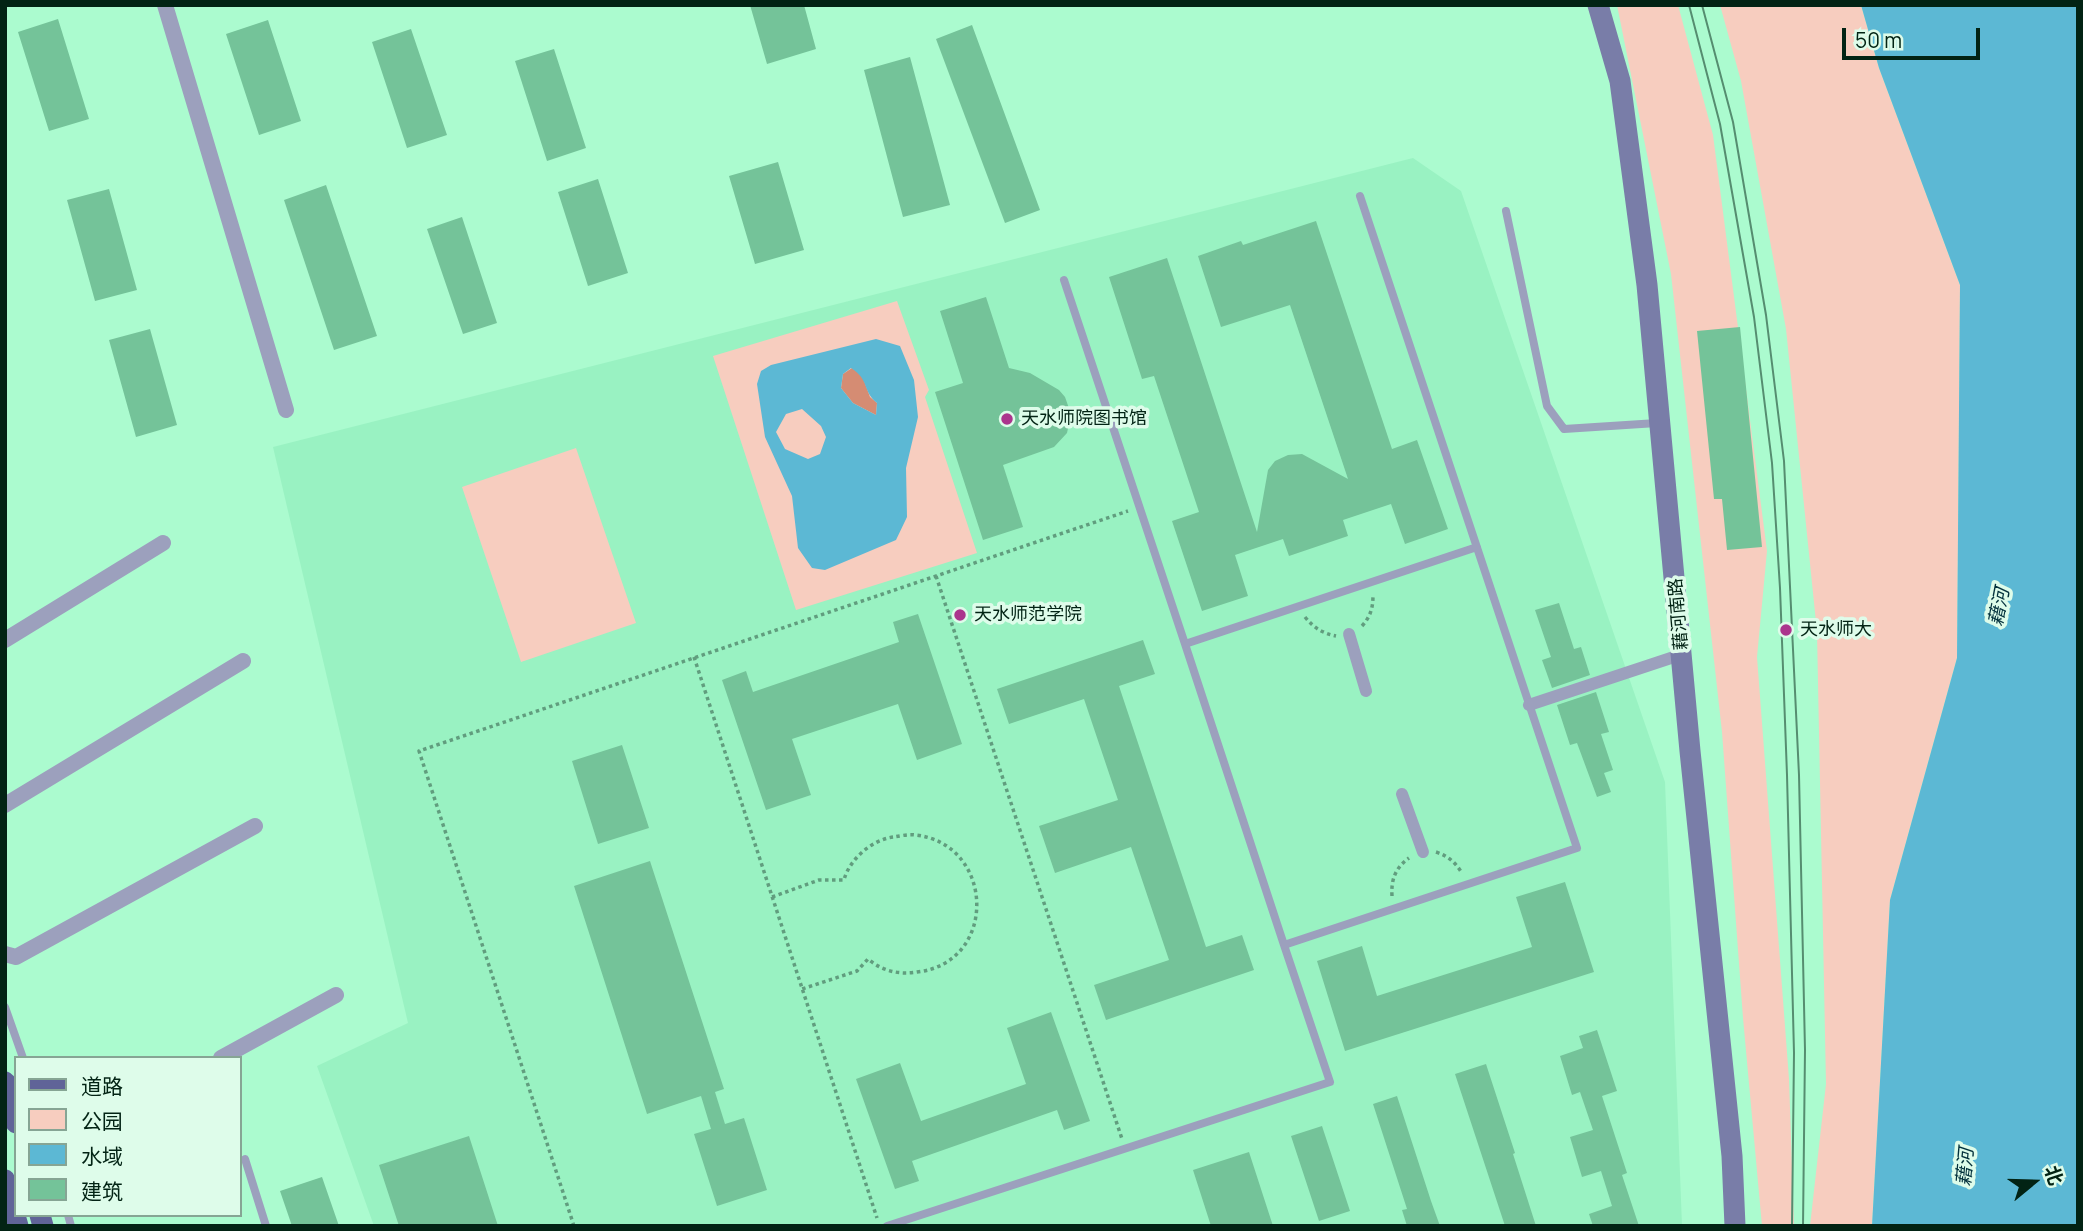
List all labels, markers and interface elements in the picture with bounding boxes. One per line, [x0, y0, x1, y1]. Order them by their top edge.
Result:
scale bar [1845, 14, 1983, 58]
text: 50 m [1855, 26, 1902, 54]
place label: 天水师院图书馆 [1021, 408, 1147, 430]
marker: 天水师院图书馆 [999, 411, 1015, 427]
street label: 藉河南路 [1665, 577, 1693, 651]
water label: 藉河 [1985, 586, 2015, 628]
place label: 天水师范学院 [974, 604, 1082, 626]
marker: 天水师范学院 [952, 607, 968, 623]
place label: 天水师大 [1800, 619, 1872, 641]
marker: 天水师大 [1778, 622, 1794, 638]
legend [14, 1056, 242, 1217]
text: 道路 [81, 1072, 123, 1100]
text: 公园 [81, 1107, 123, 1135]
text: 水域 [81, 1142, 123, 1170]
water label: 藉河 [1953, 1147, 1979, 1187]
north arrow [1999, 1147, 2069, 1217]
text: 北 [2038, 1162, 2069, 1188]
text: 建筑 [81, 1177, 123, 1205]

